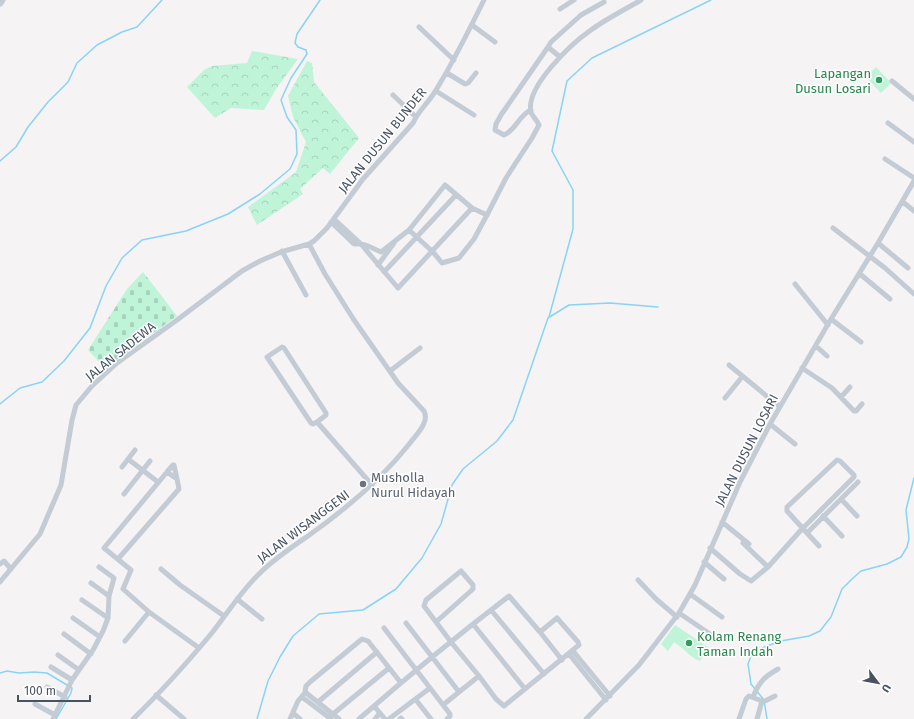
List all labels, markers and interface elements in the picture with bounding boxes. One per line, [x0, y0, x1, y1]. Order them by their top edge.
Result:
place label: Lapangan Dusun Losari [795, 66, 871, 96]
marker: Lapangan Dusun Losari [874, 75, 884, 85]
street label: JALAN DUSUN BUNDER [335, 85, 430, 196]
street label: JALAN SADEWA [82, 318, 159, 384]
street label: JALAN DUSUN LOSARI [712, 392, 781, 509]
place label: Musholla Nurul Hidayah [371, 470, 455, 500]
marker: Musholla Nurul Hidayah [358, 479, 368, 489]
street label: JALAN WISANGGENI [254, 487, 352, 566]
place label: Kolam Renang Taman Indah [697, 629, 782, 659]
marker: Kolam Renang Taman Indah [684, 638, 694, 648]
north arrow [858, 663, 898, 703]
scale bar [18, 677, 90, 703]
text: U [879, 682, 893, 695]
text: 100 m [24, 684, 56, 698]

